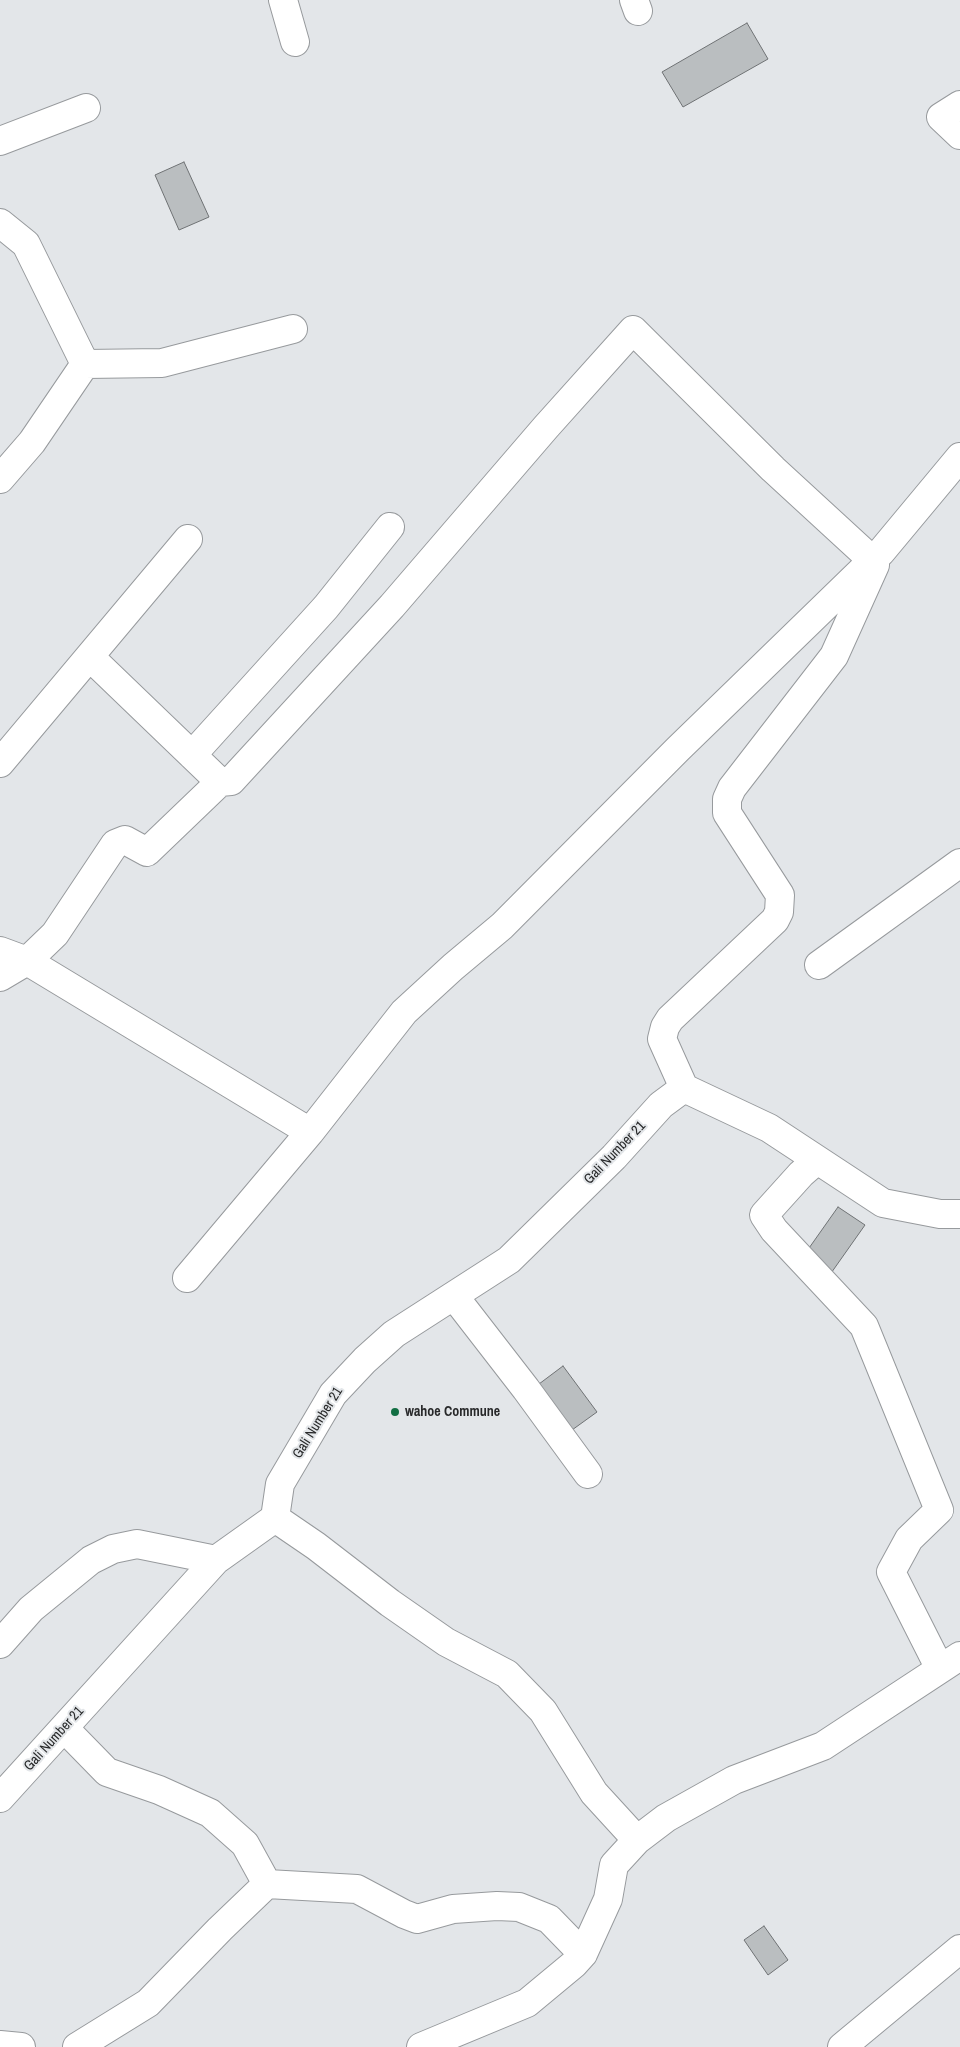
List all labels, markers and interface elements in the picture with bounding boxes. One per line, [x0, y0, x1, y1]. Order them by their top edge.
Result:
street label: Gali Number 21 [581, 1118, 649, 1188]
street label: Gali Number 21 [289, 1384, 347, 1462]
place label: wahoe Commune [405, 1404, 500, 1420]
marker: wahoe Commune [389, 1406, 401, 1418]
street label: Gali Number 21 [21, 1703, 87, 1775]

